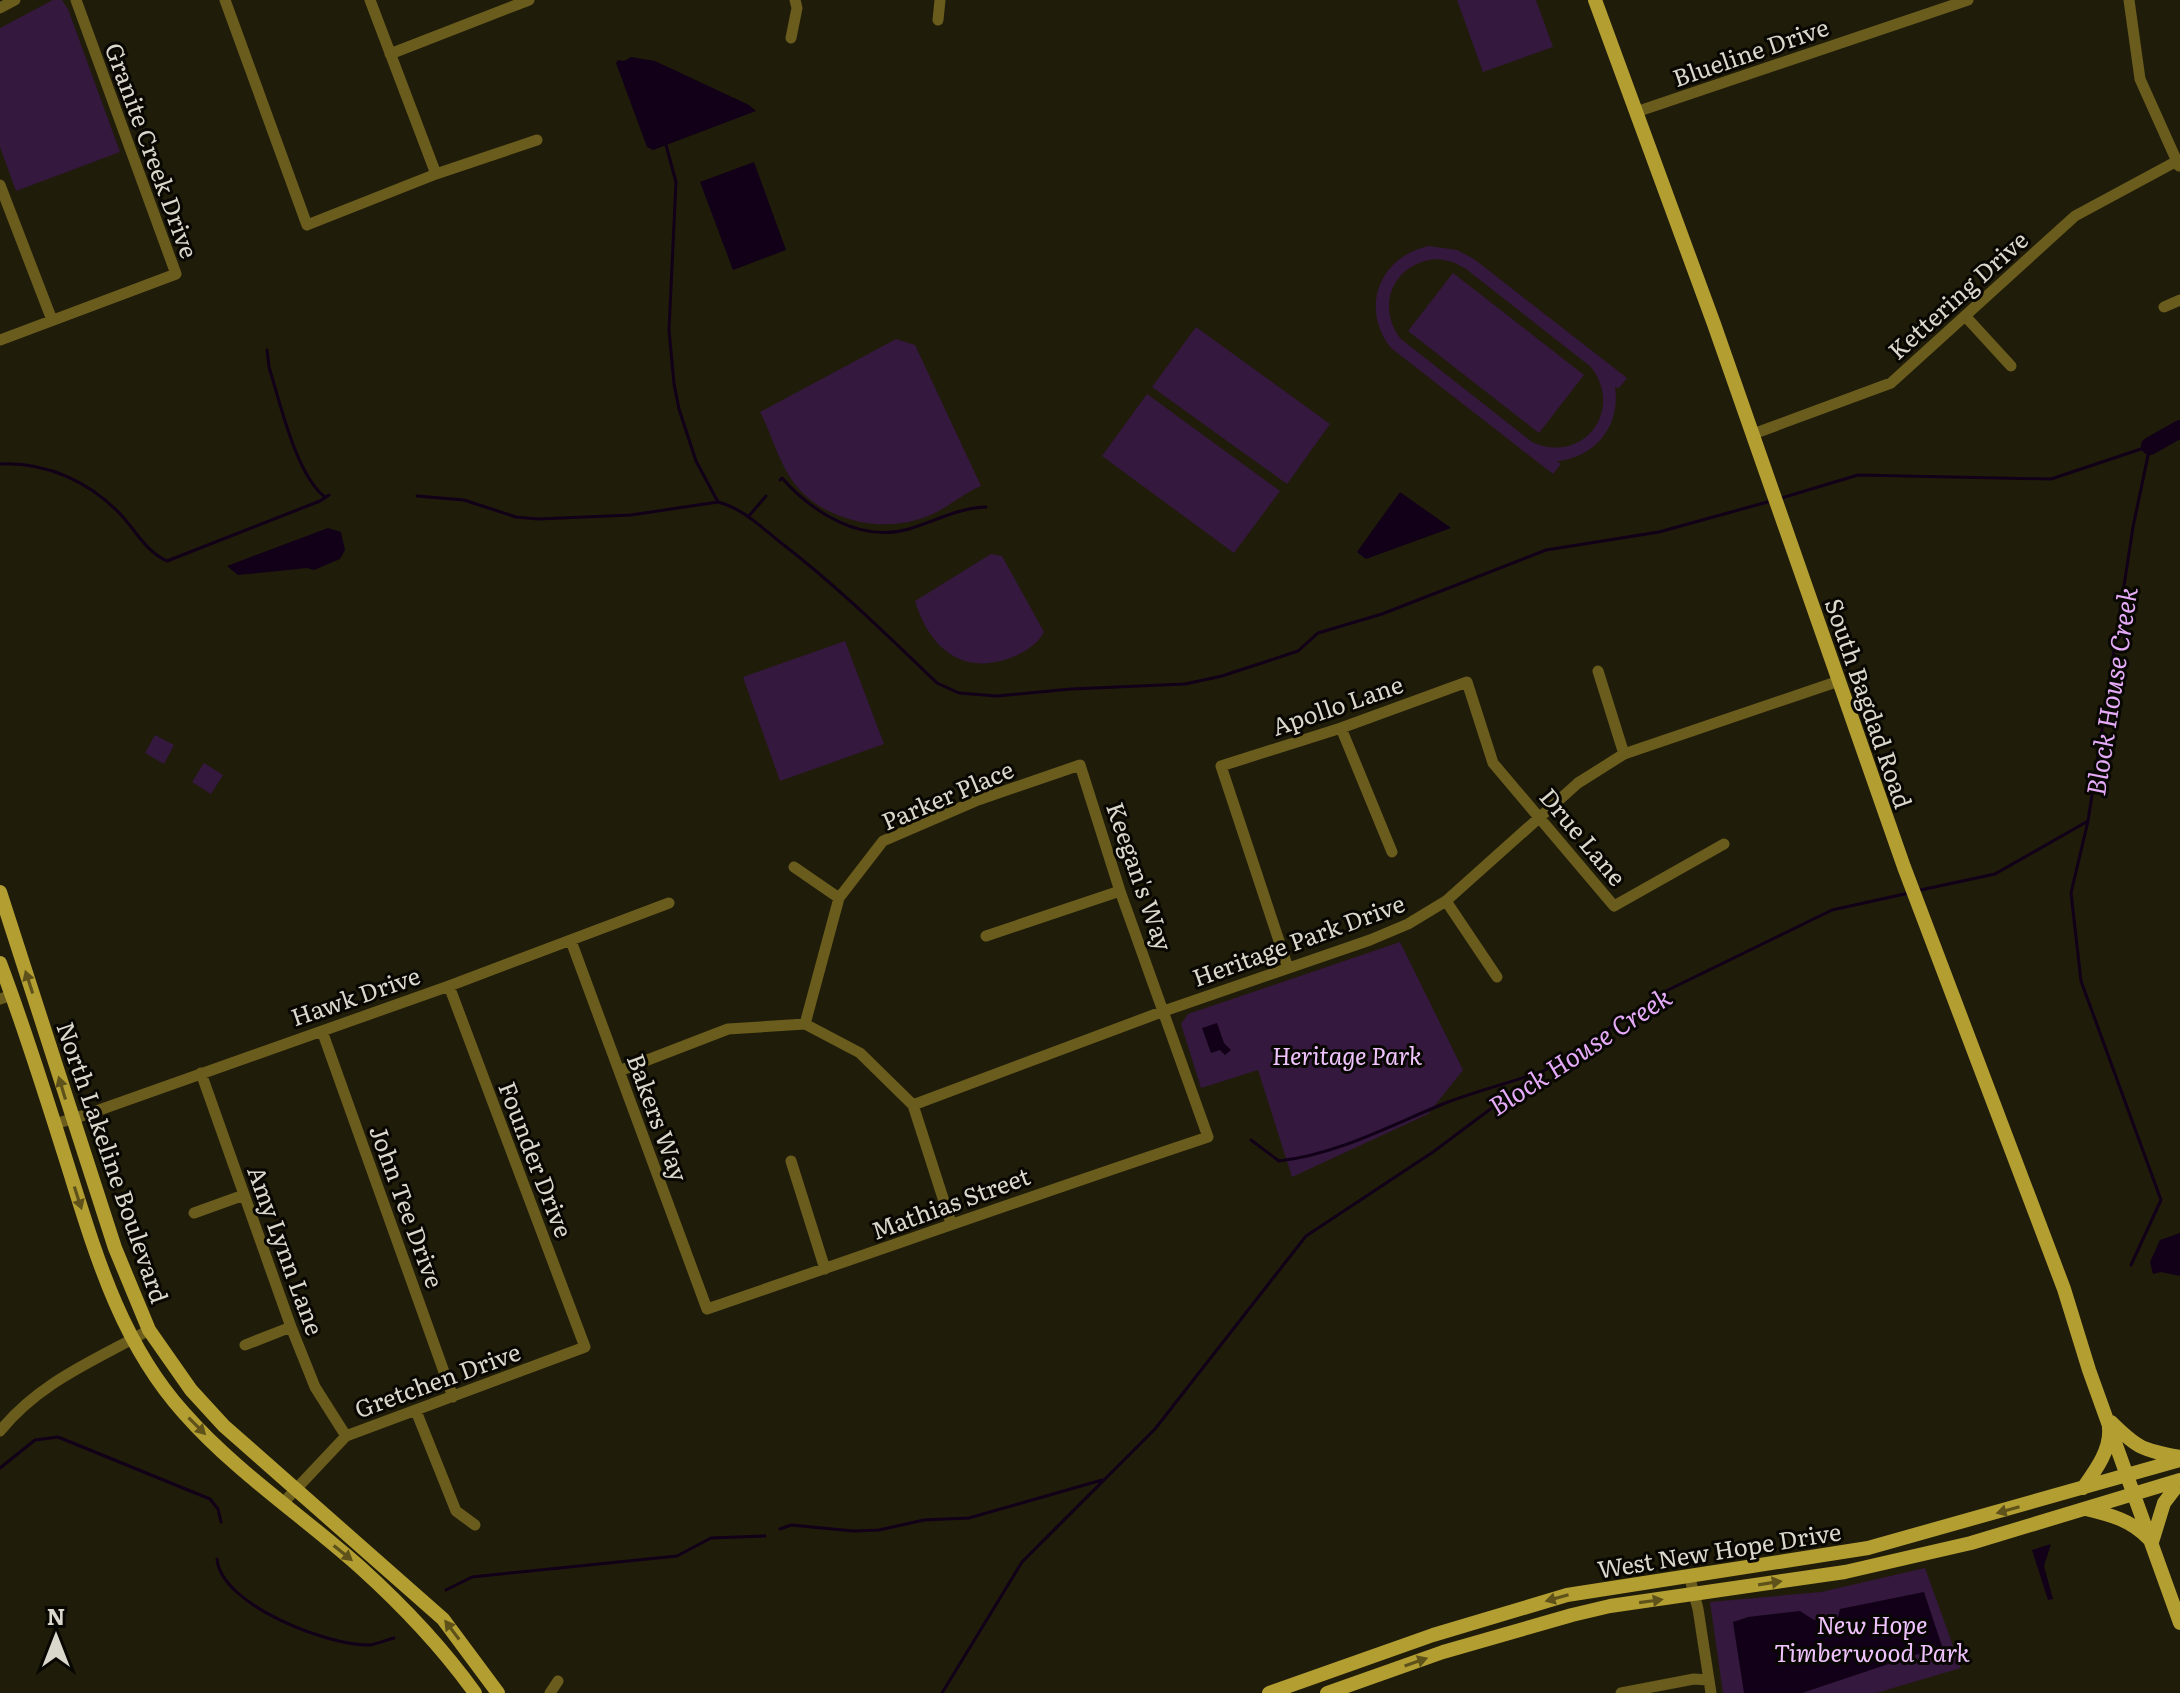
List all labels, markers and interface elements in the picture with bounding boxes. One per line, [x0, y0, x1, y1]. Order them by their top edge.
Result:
street label: Blueline Drive [1667, 8, 1833, 94]
street label: Granite Creek Drive [98, 37, 208, 263]
street label: Kettering Drive [1879, 222, 2035, 366]
water label: Block House Creek [2074, 583, 2146, 798]
street label: South Bagdad Road [1818, 593, 1922, 813]
street label: Apollo Lane [1267, 665, 1407, 743]
street label: Parker Place [876, 750, 1018, 838]
street label: Drue Lane [1533, 779, 1635, 893]
street label: Keegan's Way [1099, 797, 1183, 955]
street label: Heritage Park Drive [1187, 884, 1409, 994]
street label: Hawk Drive [286, 957, 424, 1033]
one-way arrow [23, 969, 35, 993]
water label: Block House Creek [1480, 976, 1679, 1124]
street label: North Lakeline Boulevard [49, 1017, 179, 1308]
park label: Heritage Park [1272, 1037, 1423, 1072]
street label: Bakers Way [620, 1048, 698, 1186]
one-way arrow [55, 1075, 68, 1099]
street label: Founder Drive [491, 1076, 583, 1242]
street label: John Tee Drive [362, 1120, 454, 1292]
street label: Mathias Street [866, 1157, 1034, 1247]
street label: Amy Lynn Lane [240, 1160, 334, 1340]
one-way arrow [73, 1186, 85, 1210]
street label: Gretchen Drive [349, 1333, 525, 1425]
one-way arrow [187, 1416, 206, 1435]
one-way arrow [1996, 1504, 2021, 1516]
street label: West New Hope Drive [1594, 1512, 1844, 1586]
one-way arrow [332, 1544, 352, 1561]
one-way arrow [1758, 1576, 1783, 1589]
one-way arrow [1545, 1592, 1569, 1605]
one-way arrow [1639, 1594, 1664, 1607]
north arrow [16, 1597, 96, 1677]
text: N [47, 1599, 65, 1632]
park label: New Hope Timberwood Park [1774, 1606, 1971, 1669]
one-way arrow [444, 1620, 460, 1641]
one-way arrow [1404, 1655, 1428, 1667]

